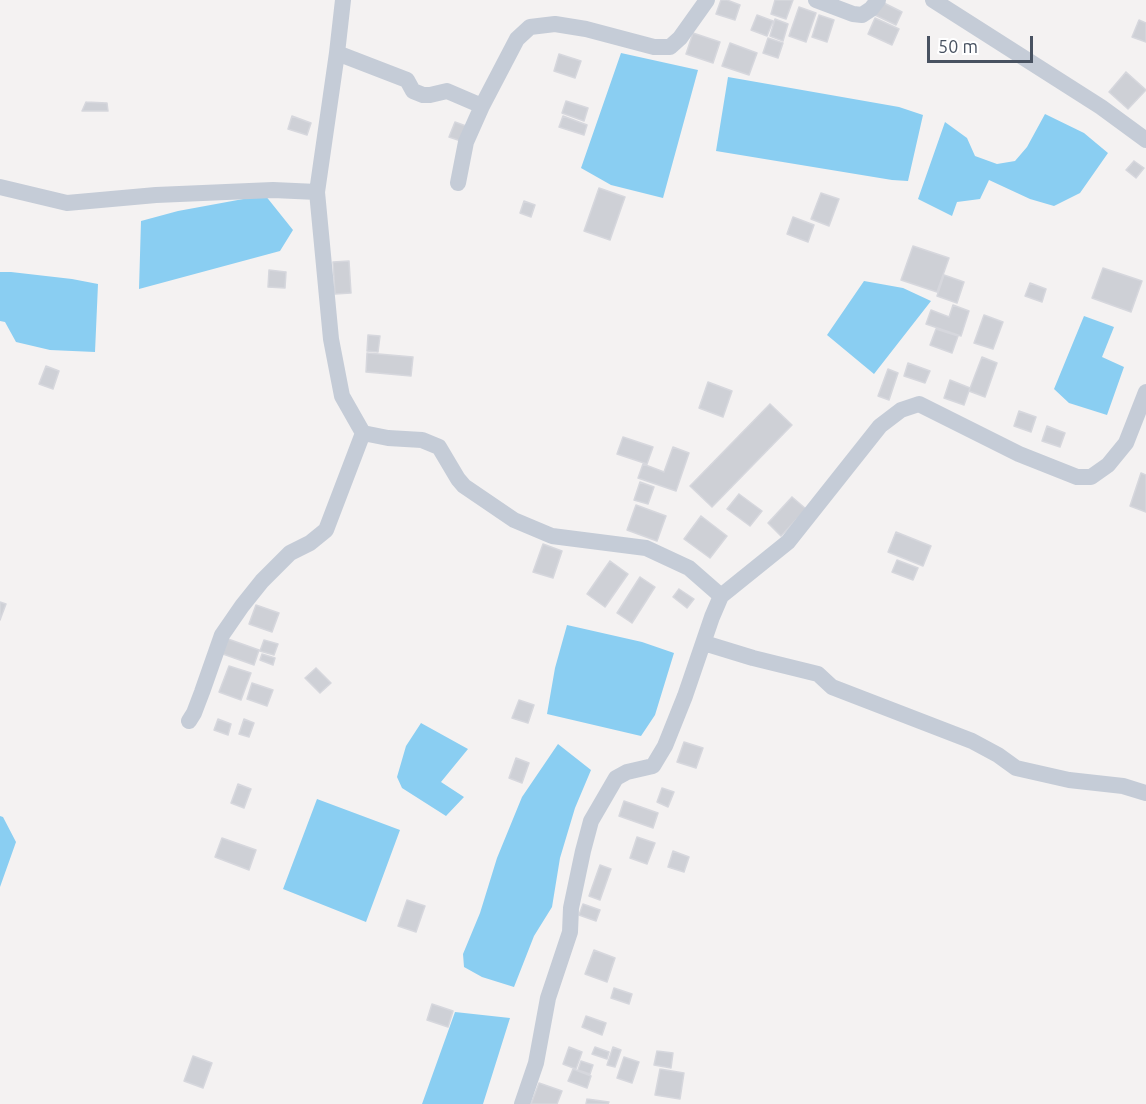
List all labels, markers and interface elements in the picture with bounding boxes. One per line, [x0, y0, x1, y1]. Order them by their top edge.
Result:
scale bar [930, 24, 1036, 62]
text: 50 m [938, 36, 978, 56]

